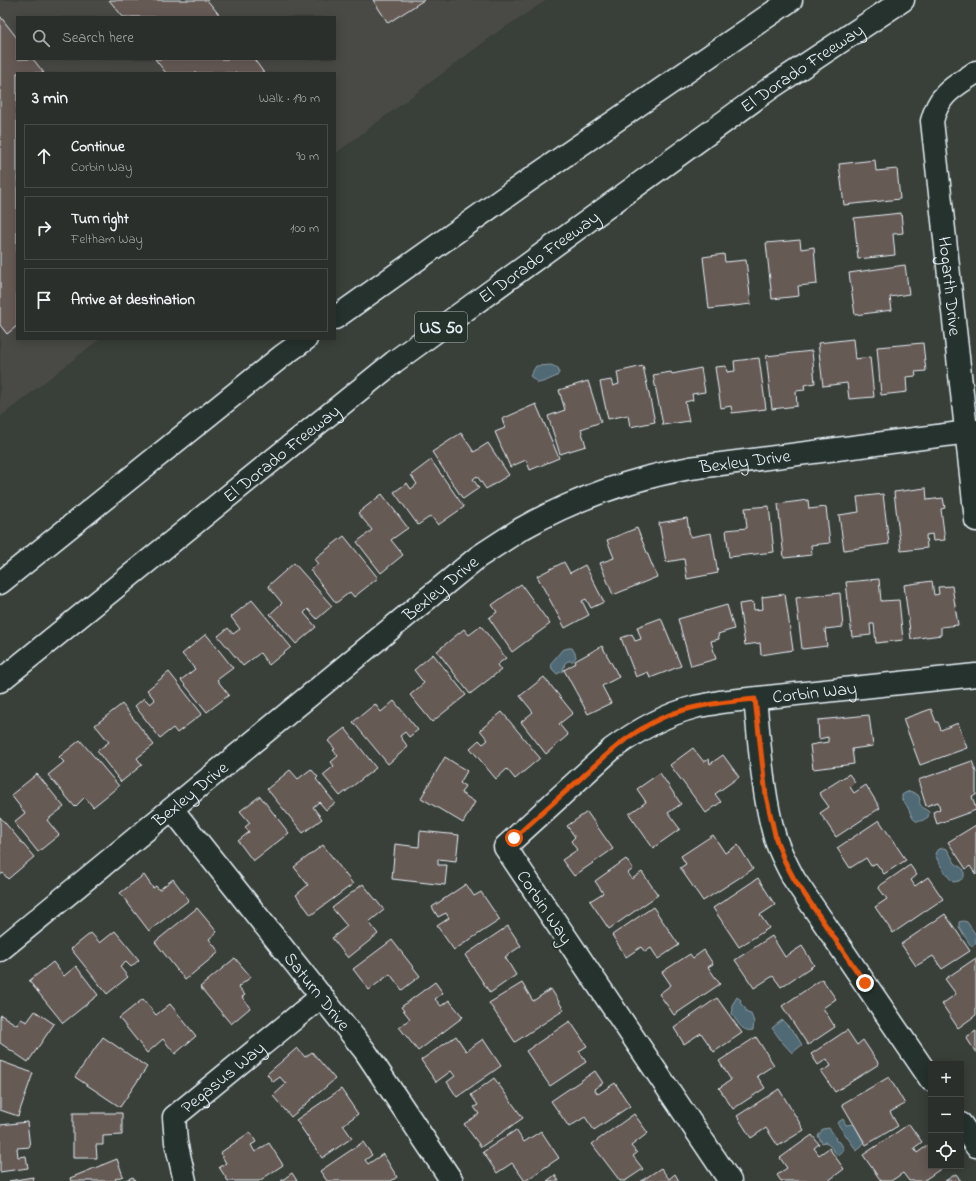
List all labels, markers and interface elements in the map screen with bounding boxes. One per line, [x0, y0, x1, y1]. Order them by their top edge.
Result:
search box [16, 16, 336, 60]
street label: El Dorado Freeway [736, 18, 870, 121]
icon: search [30, 27, 52, 49]
text: Search here [62, 27, 134, 49]
text: 3 min [32, 86, 68, 111]
text: Walk · 190 m [259, 89, 320, 108]
text: Continue [71, 136, 125, 158]
icon: ahead [33, 145, 55, 167]
text: 90 m [296, 147, 319, 166]
text: Corbin Way [71, 158, 132, 177]
street label: El Dorado Freeway [474, 205, 606, 311]
text: Turn right [71, 208, 129, 230]
icon: right [33, 217, 55, 239]
text: 100 m [290, 219, 319, 238]
text: Feltham Way [71, 230, 143, 249]
street label: Hogarth Drive [930, 235, 967, 338]
icon: arrive [33, 289, 55, 311]
text: Arrive at destination [71, 289, 195, 311]
road number: US 50 [415, 312, 467, 342]
street label: El Dorado Freeway [218, 399, 347, 510]
street label: Bexley Drive [697, 444, 793, 482]
street label: Bexley Drive [397, 550, 486, 629]
street label: Corbin Way [771, 677, 858, 711]
street label: Bexley Drive [147, 756, 236, 835]
route start [505, 829, 523, 847]
street label: Corbin Way [509, 866, 578, 950]
street label: Saturn Drive [276, 947, 356, 1038]
route end [856, 974, 874, 992]
street label: Pegasus Way [176, 1036, 272, 1121]
map controls [928, 1061, 964, 1169]
button: + [928, 1061, 964, 1097]
button: − [928, 1097, 964, 1133]
button: locate [928, 1133, 964, 1169]

